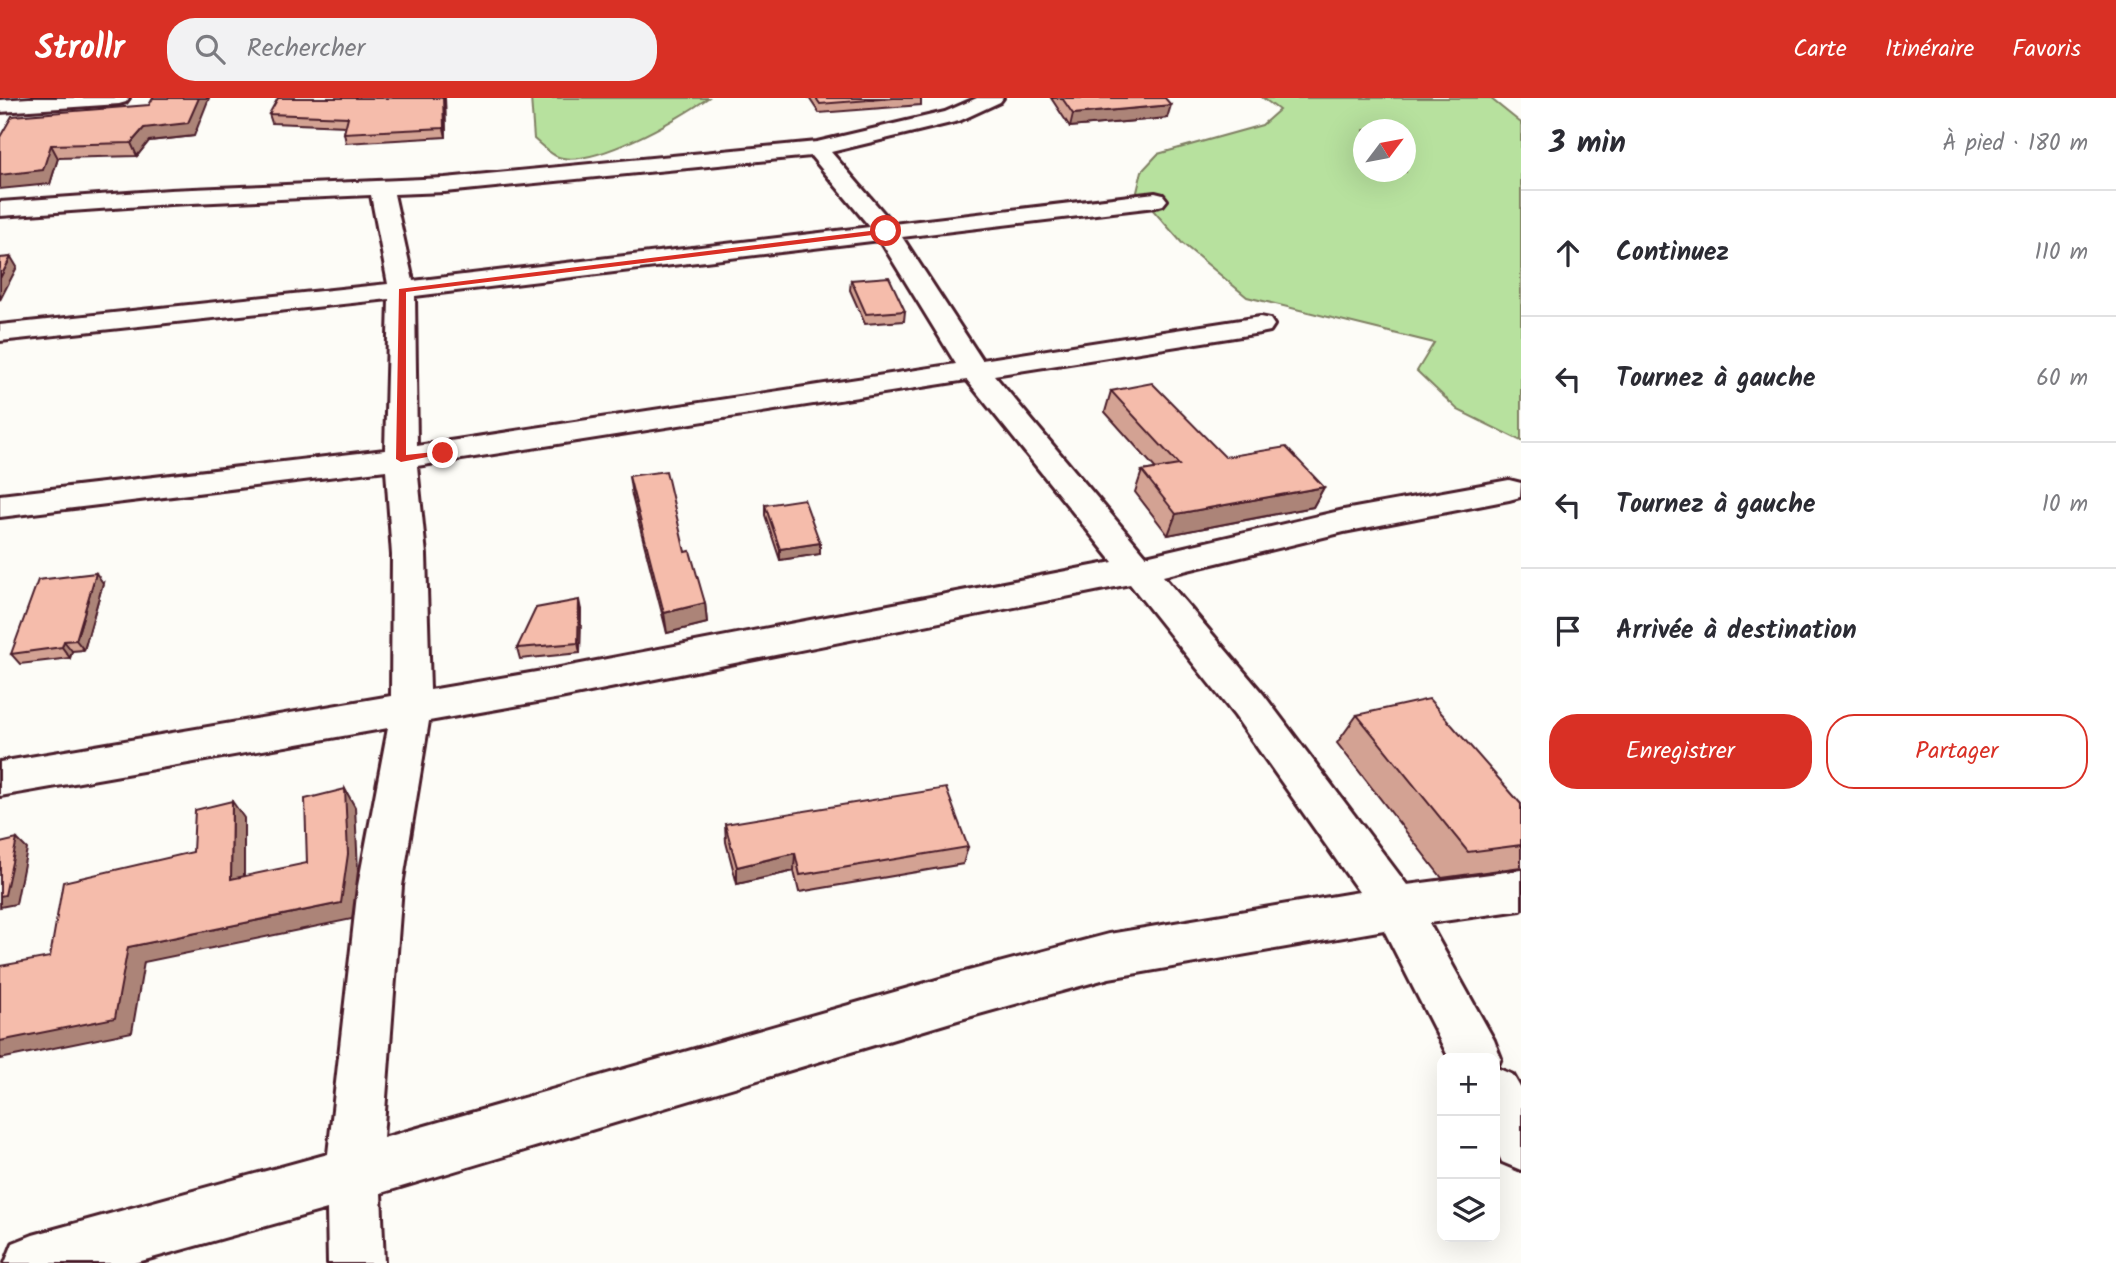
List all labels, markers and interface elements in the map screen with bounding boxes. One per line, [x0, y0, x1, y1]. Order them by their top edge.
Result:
search box [167, 18, 657, 81]
text: Strollr [35, 23, 125, 76]
text: Rechercher [247, 28, 365, 70]
icon: search [191, 30, 229, 68]
text: Carte [1793, 30, 1847, 69]
text: Itinéraire [1885, 30, 1974, 69]
text: Favoris [2012, 30, 2081, 69]
north arrow [1353, 119, 1416, 182]
text: 3 min [1549, 120, 1626, 168]
text: À pied · 180 m [1943, 126, 2088, 162]
route start [870, 215, 901, 246]
text: Continuez [1616, 232, 1729, 274]
icon: ahead [1549, 234, 1587, 272]
text: 110 m [2035, 235, 2088, 271]
text: Tournez à gauche [1616, 358, 1816, 400]
icon: left [1549, 360, 1587, 398]
text: 60 m [2036, 361, 2088, 397]
route end [427, 437, 458, 468]
text: Tournez à gauche [1616, 484, 1816, 526]
icon: left [1549, 486, 1587, 524]
text: 10 m [2042, 487, 2088, 523]
text: Arrivée à destination [1616, 610, 1857, 652]
icon: arrive [1549, 612, 1587, 650]
button: Enregistrer [1549, 714, 1812, 789]
button: Partager [1826, 714, 2088, 789]
map controls [1437, 1053, 1500, 1242]
button: + [1437, 1053, 1500, 1116]
button: − [1437, 1116, 1500, 1179]
button: layers [1437, 1179, 1500, 1242]

